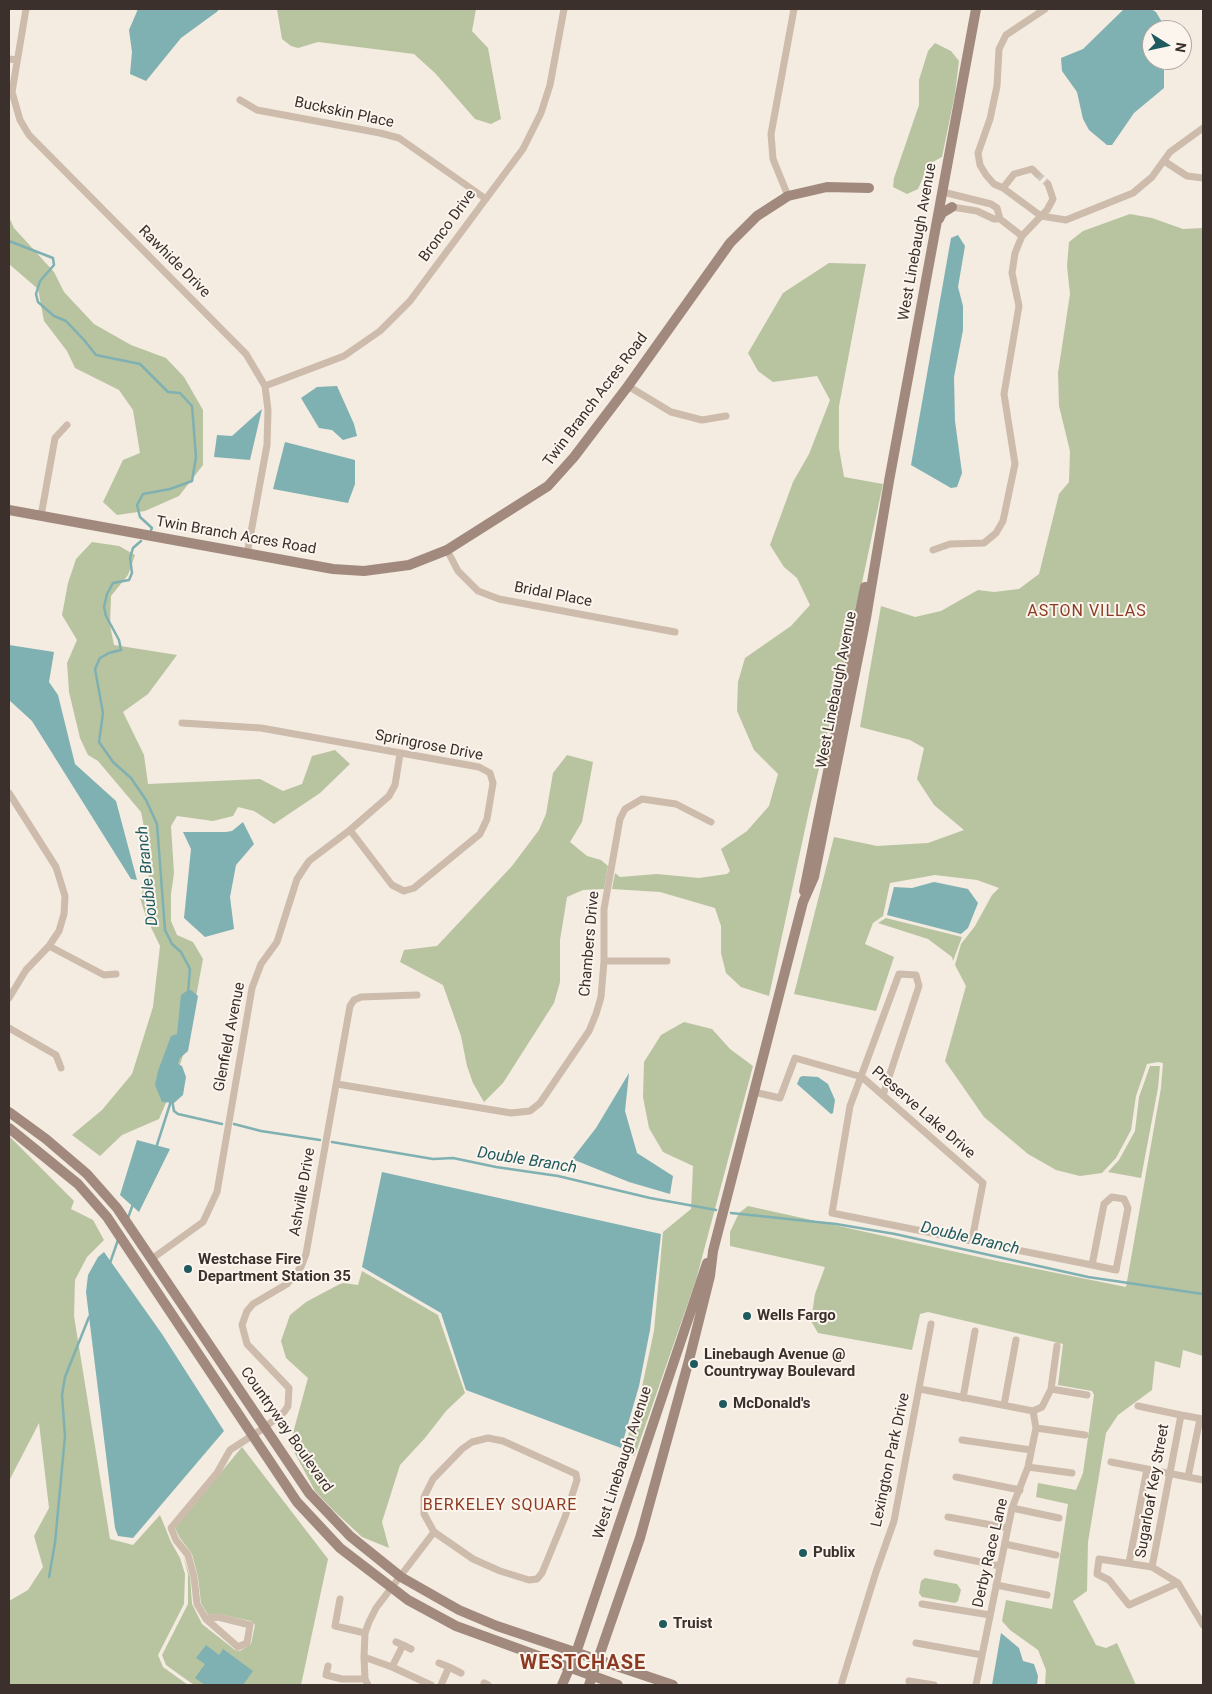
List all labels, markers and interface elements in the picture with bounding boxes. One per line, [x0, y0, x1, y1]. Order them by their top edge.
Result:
north arrow [1142, 20, 1192, 70]
text: N [1172, 41, 1190, 54]
street label: Buckskin Place [293, 94, 395, 132]
street label: West Linebaugh Avenue [895, 162, 941, 322]
street label: Bronco Drive [416, 186, 480, 266]
street label: Rawhide Drive [134, 222, 214, 302]
street label: Twin Branch Acres Road [540, 330, 652, 470]
street label: Twin Branch Acres Road [155, 513, 317, 559]
street label: Bridal Place [512, 579, 594, 611]
district label: ASTON VILLAS [1026, 602, 1148, 622]
street label: West Linebaugh Avenue [813, 610, 861, 770]
street label: Springrose Drive [374, 727, 484, 765]
water label: Double Branch [133, 825, 163, 927]
street label: Chambers Drive [576, 890, 604, 998]
street label: Glenfield Avenue [211, 981, 249, 1093]
street label: Preserve Lake Drive [868, 1063, 978, 1163]
water label: Double Branch [476, 1144, 578, 1178]
street label: Ashville Drive [286, 1146, 320, 1238]
water label: Double Branch [919, 1218, 1021, 1260]
place label: Westchase Fire Department Station 35 [198, 1251, 351, 1286]
marker: Westchase Fire Department Station 35 [182, 1263, 194, 1275]
place label: Wells Fargo [757, 1307, 836, 1325]
marker: Wells Fargo [741, 1310, 753, 1322]
place label: Linebaugh Avenue @ Countryway Boulevard [704, 1346, 855, 1381]
marker: Linebaugh Avenue @ Countryway Boulevard [688, 1358, 700, 1370]
street label: Countryway Boulevard [236, 1364, 336, 1496]
street label: West Linebaugh Avenue [590, 1384, 656, 1542]
street label: Lexington Park Drive [868, 1391, 914, 1529]
place label: McDonald's [733, 1395, 810, 1413]
marker: McDonald's [717, 1398, 729, 1410]
street label: Sugarloaf Key Street [1132, 1423, 1174, 1559]
district label: BERKELEY SQUARE [421, 1496, 579, 1516]
street label: Derby Race Lane [970, 1497, 1012, 1609]
place label: Publix [813, 1544, 855, 1562]
marker: Publix [797, 1547, 809, 1559]
place label: Truist [673, 1615, 712, 1633]
marker: Truist [657, 1618, 669, 1630]
district label: WESTCHASE [519, 1652, 647, 1676]

